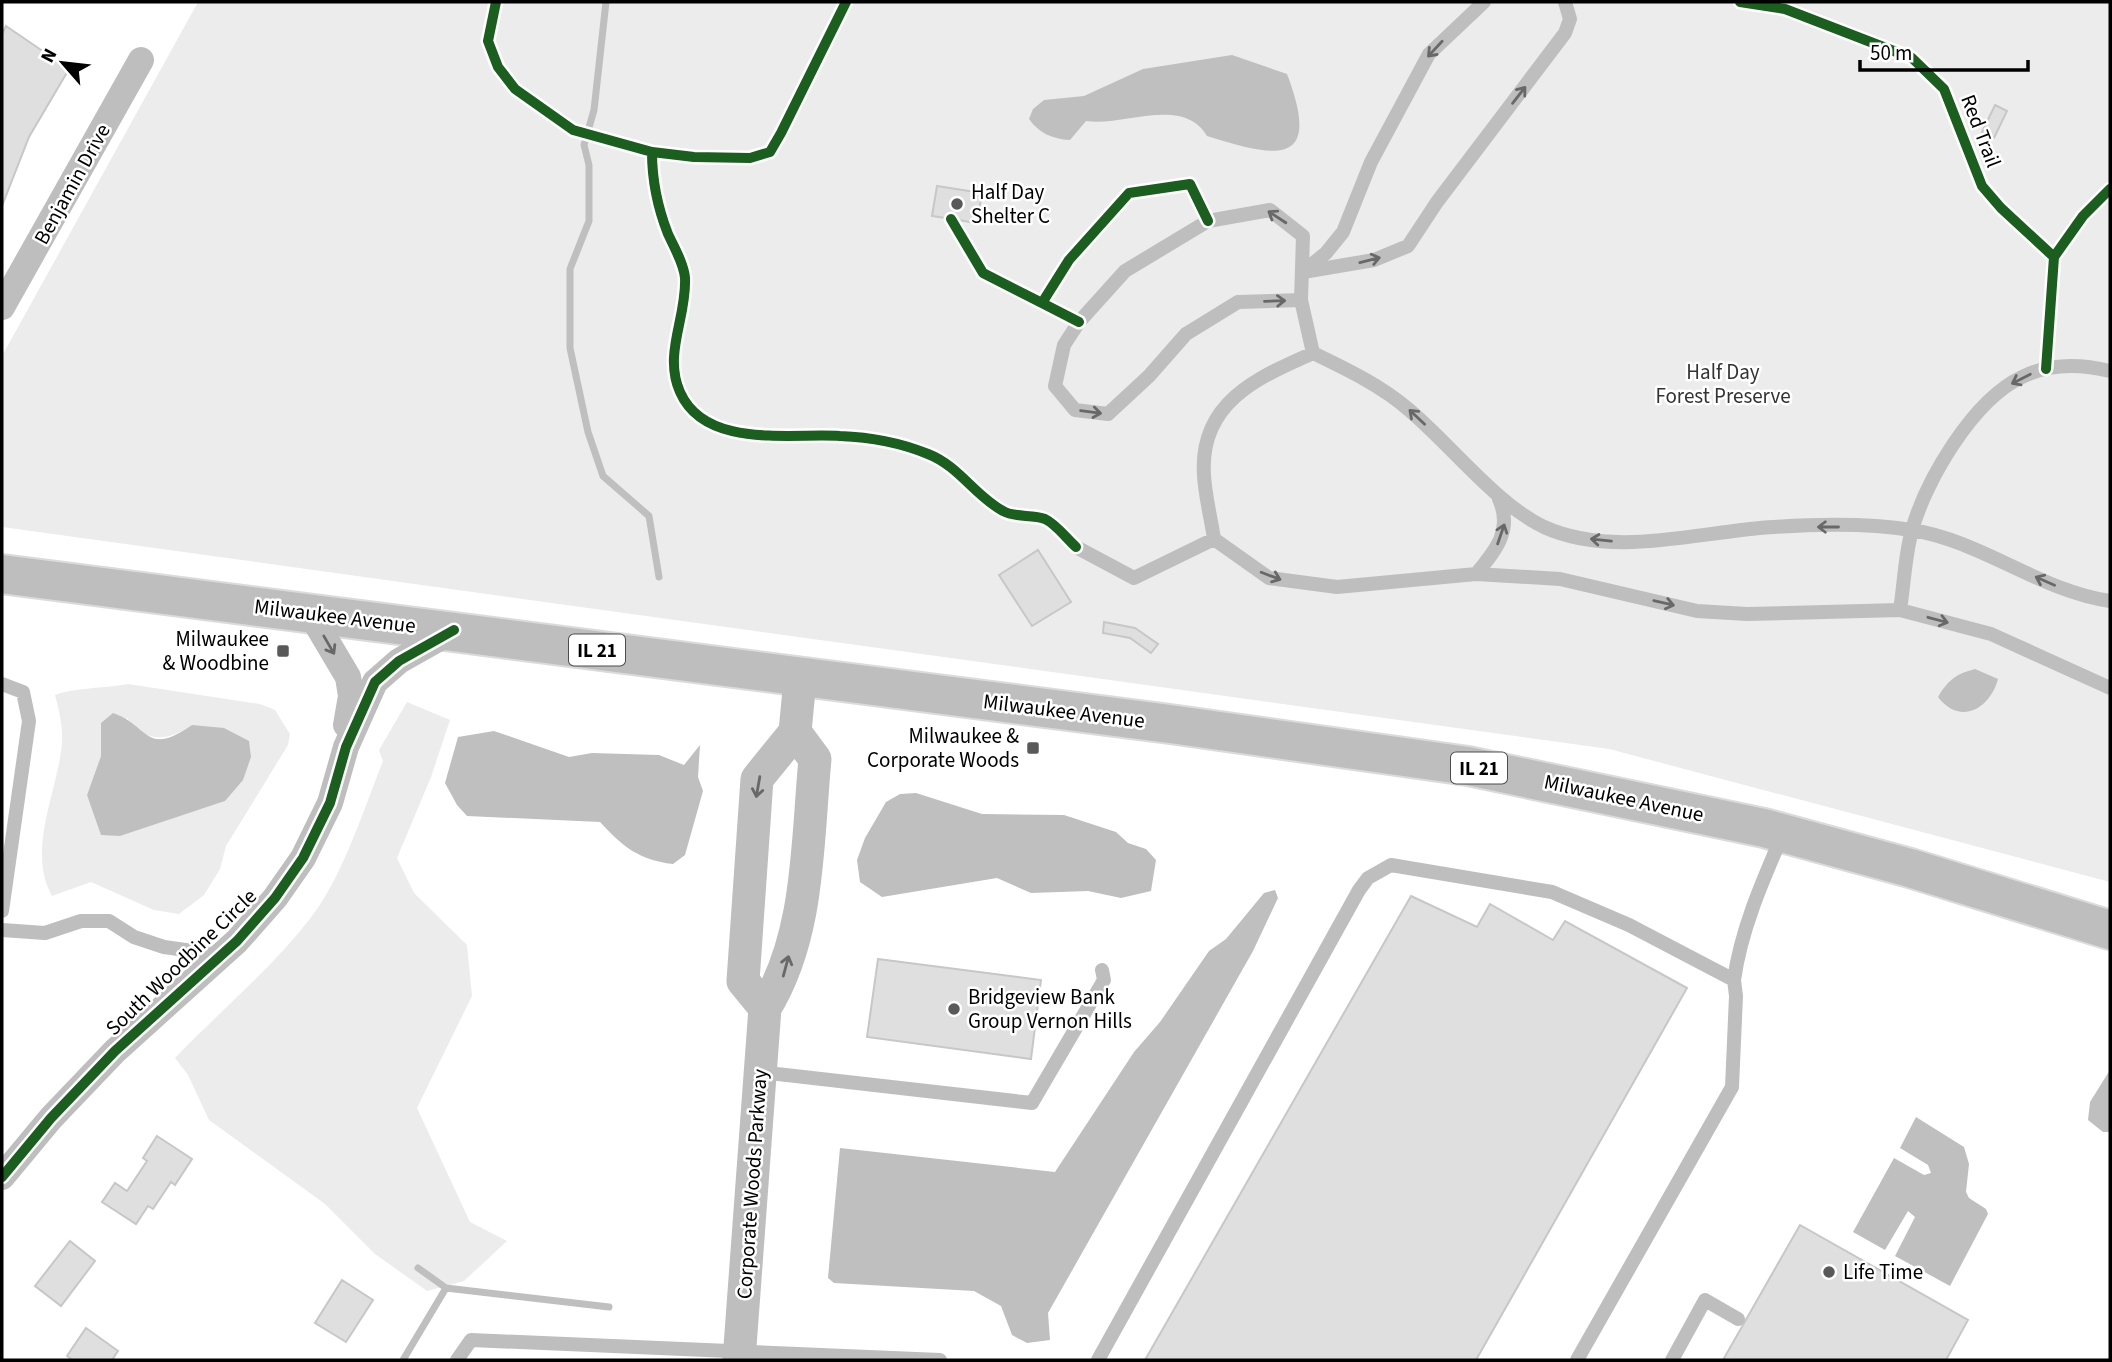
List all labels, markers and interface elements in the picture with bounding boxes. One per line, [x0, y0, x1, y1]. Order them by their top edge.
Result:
north arrow [28, 28, 98, 98]
scale bar [1860, 28, 2028, 72]
text: 50 m [1870, 38, 1912, 68]
one-way arrow [1426, 40, 1443, 57]
text: N [34, 44, 64, 68]
one-way arrow [1512, 87, 1527, 105]
street label: Red Trail [1953, 90, 2009, 172]
street label: Benjamin Drive [26, 118, 118, 250]
place label: Half Day Shelter C [971, 177, 1050, 231]
marker: Half Day Shelter C [949, 196, 965, 212]
one-way arrow [1268, 210, 1287, 225]
one-way arrow [1359, 252, 1381, 265]
one-way arrow [1264, 294, 1287, 307]
park label: Half Day Forest Preserve [1655, 357, 1791, 411]
one-way arrow [2011, 373, 2031, 387]
one-way arrow [1079, 406, 1102, 419]
one-way arrow [1408, 409, 1426, 425]
one-way arrow [1816, 520, 1839, 534]
one-way arrow [1496, 523, 1508, 545]
one-way arrow [1590, 534, 1613, 547]
one-way arrow [1260, 571, 1281, 583]
one-way arrow [2035, 573, 2056, 586]
street label: Milwaukee Avenue [253, 591, 417, 641]
one-way arrow [1652, 597, 1675, 610]
one-way arrow [1926, 614, 1949, 627]
place label: Milwaukee & Woodbine [162, 624, 269, 678]
one-way arrow [322, 635, 336, 655]
road number: IL 21 [569, 635, 625, 666]
marker: Milwaukee & Woodbine [275, 643, 291, 659]
street label: Milwaukee Avenue [982, 686, 1146, 736]
place label: Milwaukee & Corporate Woods [867, 721, 1019, 775]
marker: Milwaukee & Corporate Woods [1025, 740, 1041, 756]
road number: IL 21 [1451, 752, 1507, 783]
street label: Milwaukee Avenue [1541, 766, 1707, 830]
one-way arrow [751, 775, 764, 798]
street label: South Woodbine Circle [99, 882, 263, 1042]
one-way arrow [781, 956, 794, 978]
place label: Bridgeview Bank Group Vernon Hills [968, 982, 1132, 1036]
marker: Bridgeview Bank Group Vernon Hills [946, 1001, 962, 1017]
street label: Corporate Woods Parkway [729, 1068, 775, 1300]
place label: Life Time [1843, 1257, 1923, 1287]
marker: Life Time [1821, 1264, 1837, 1280]

